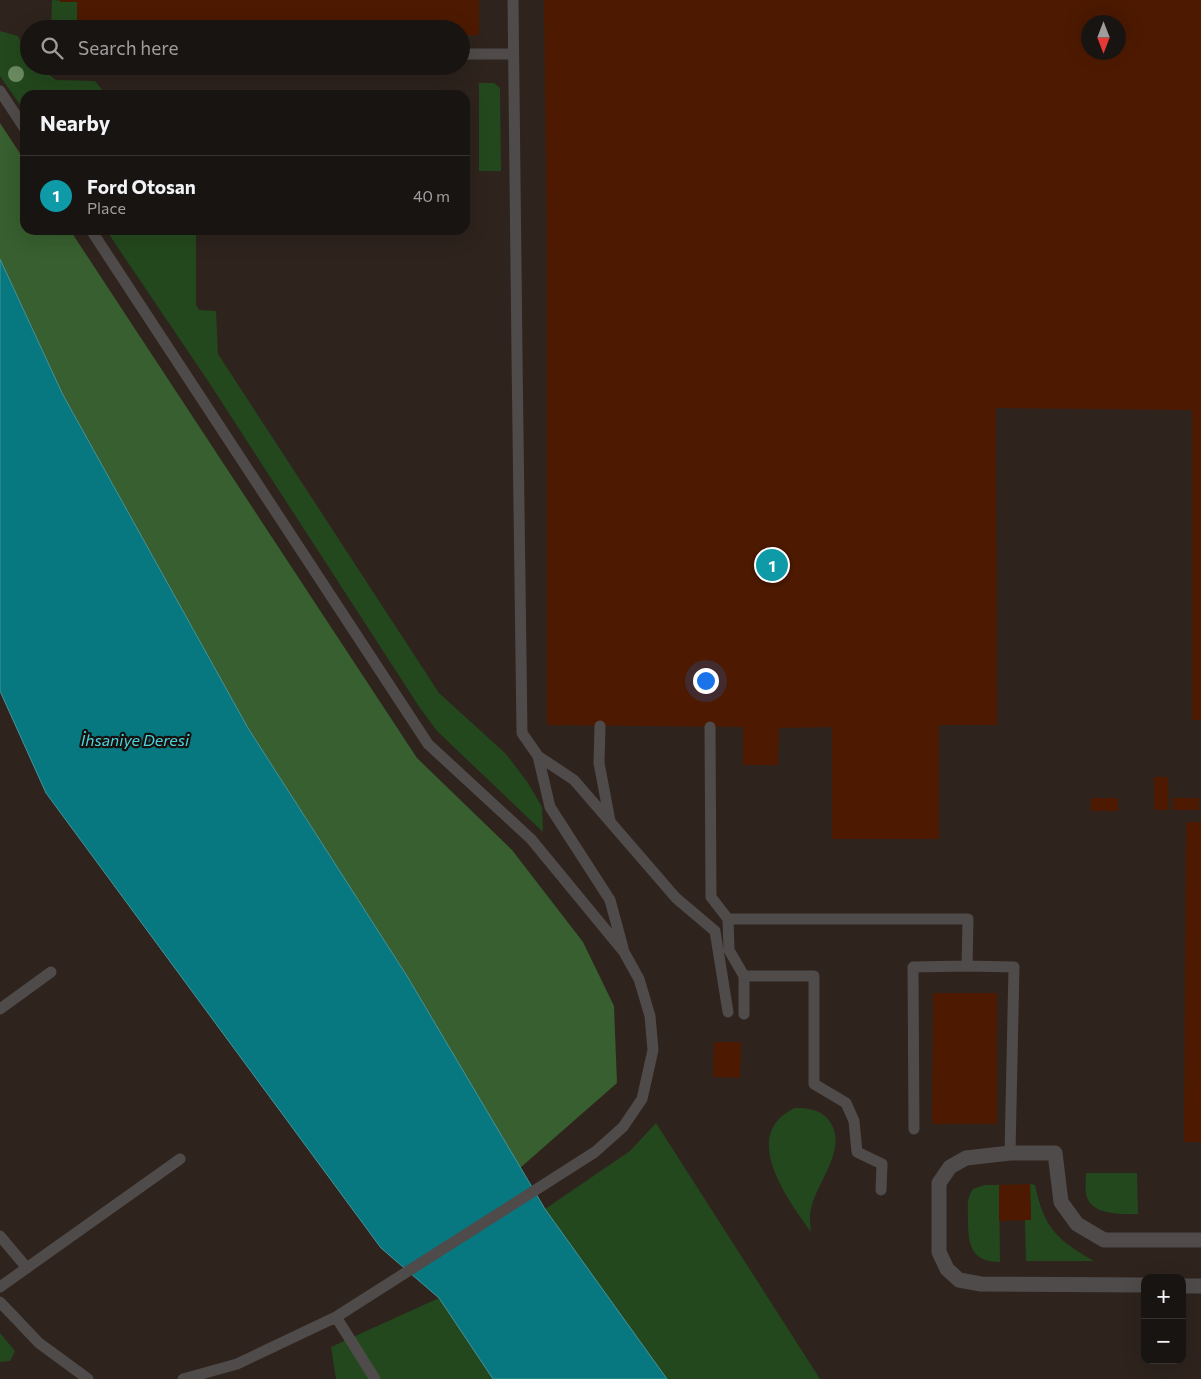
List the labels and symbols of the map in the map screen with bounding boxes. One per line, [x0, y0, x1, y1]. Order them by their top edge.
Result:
north arrow [1081, 15, 1126, 60]
pin: 1 [756, 546, 788, 584]
your location [693, 668, 719, 694]
water label: İhsaniye Deresi [81, 730, 190, 749]

